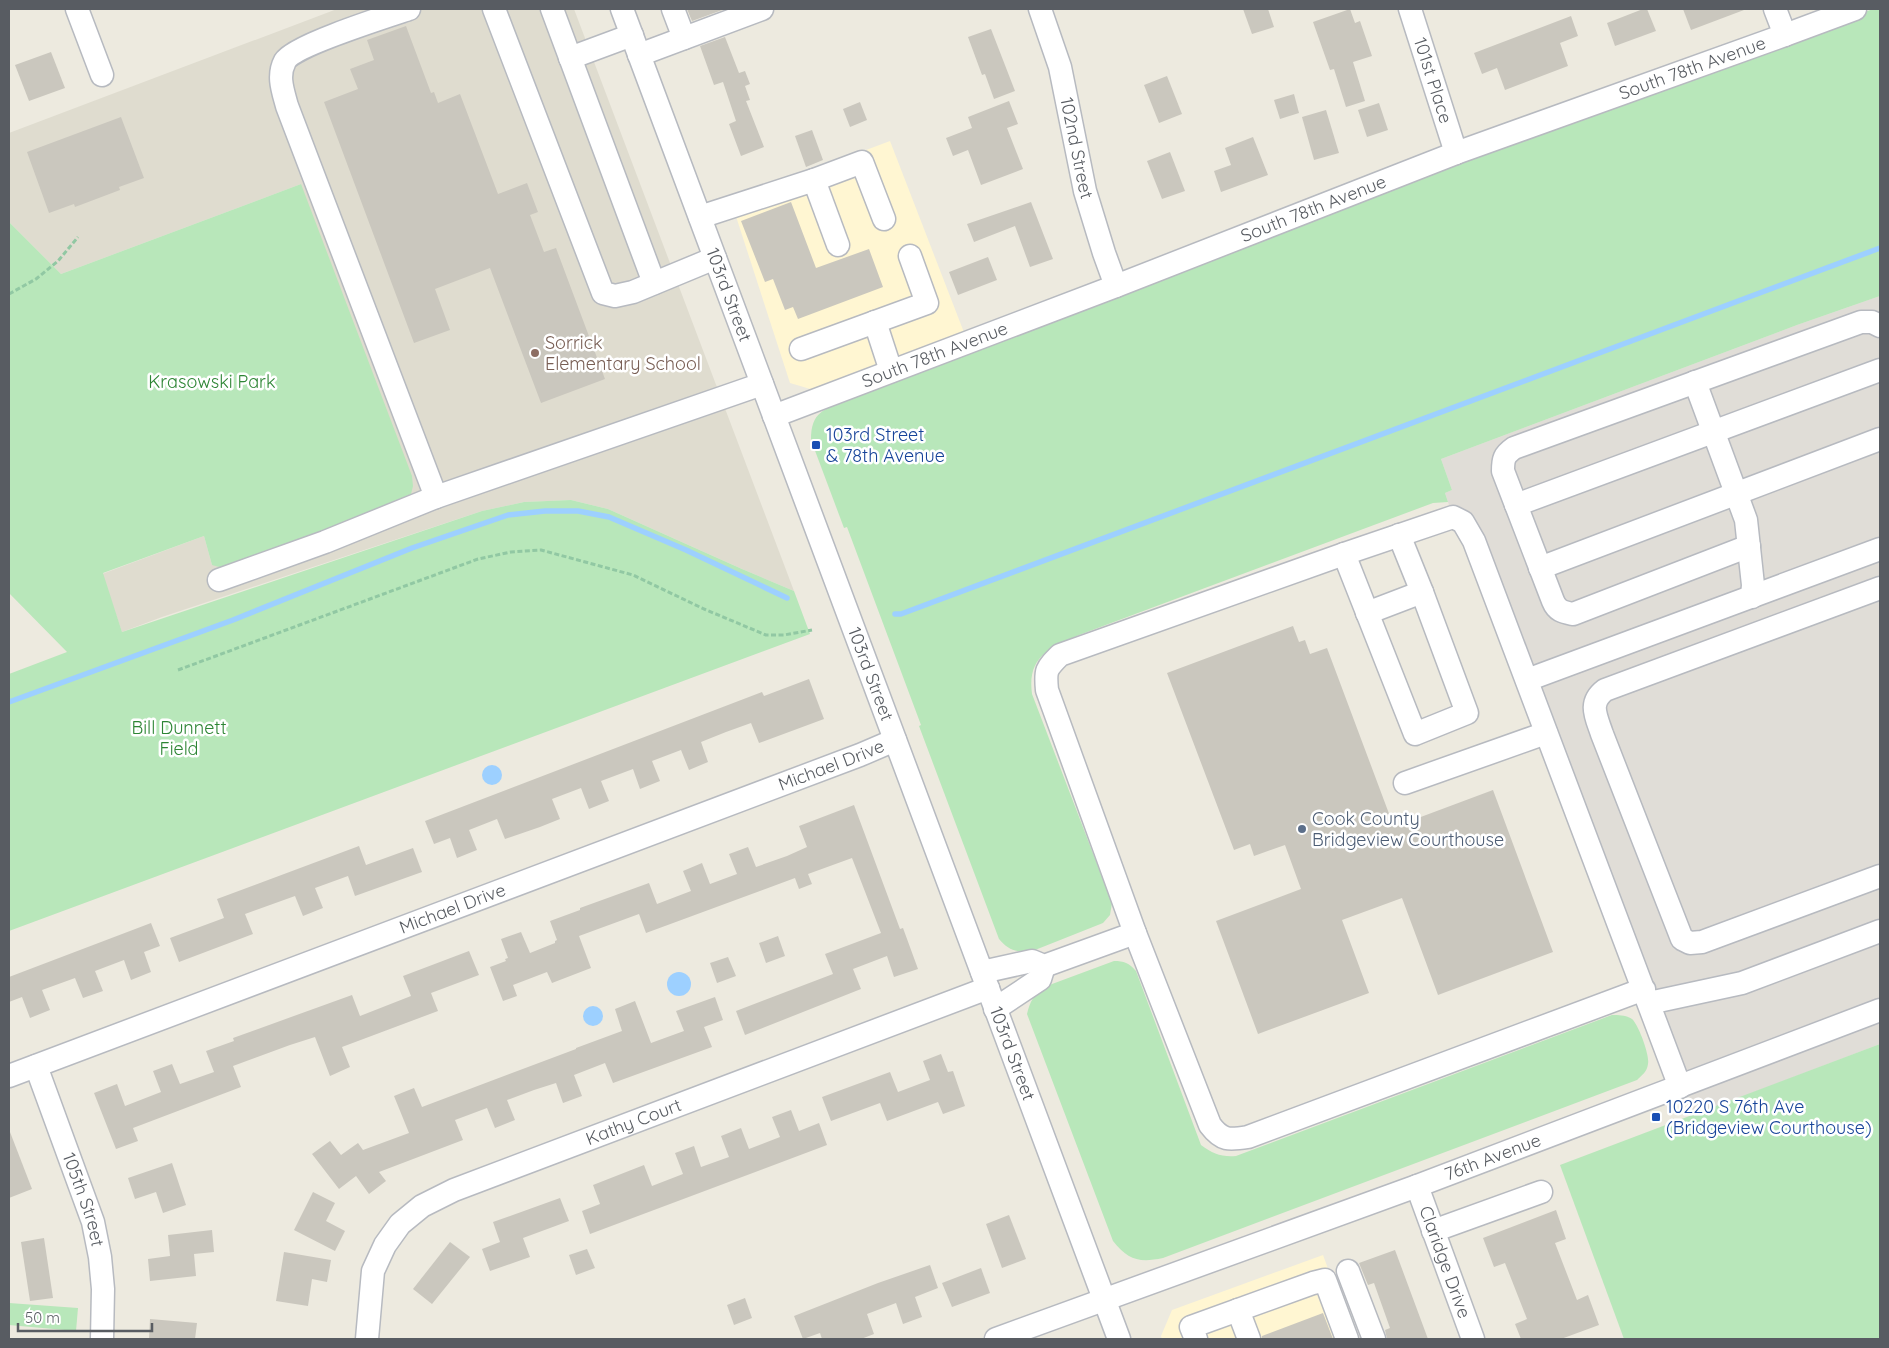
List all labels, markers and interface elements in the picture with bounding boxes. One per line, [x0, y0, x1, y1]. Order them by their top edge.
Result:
street label: South 78th Avenue [1616, 31, 1769, 105]
street label: 101st Place [1409, 34, 1458, 126]
street label: 102nd Street [1055, 95, 1099, 201]
street label: South 78th Avenue [1237, 169, 1389, 247]
street label: 103rd Street [701, 244, 757, 345]
street label: South 78th Avenue [858, 316, 1011, 393]
place label: Sorrick Elementary School [545, 331, 701, 375]
marker: Sorrick Elementary School [529, 347, 541, 359]
park label: Krasowski Park [148, 370, 276, 393]
place label: 103rd Street & 78th Avenue [826, 423, 945, 467]
marker: 103rd Street & 78th Avenue [810, 439, 822, 451]
street label: 103rd Street [843, 624, 899, 724]
park label: Bill Dunnett Field [131, 716, 227, 760]
street label: Michael Drive [775, 734, 888, 796]
place label: Cook County Bridgeview Courthouse [1312, 807, 1504, 851]
marker: Cook County Bridgeview Courthouse [1296, 823, 1308, 835]
street label: Michael Drive [396, 878, 509, 939]
street label: 103rd Street [985, 1003, 1041, 1103]
street label: Kathy Court [582, 1093, 685, 1150]
place label: 10220 S 76th Ave (Bridgeview Courthouse) [1666, 1095, 1872, 1139]
marker: 10220 S 76th Ave (Bridgeview Courthouse) [1650, 1111, 1662, 1123]
street label: 76th Avenue [1441, 1128, 1544, 1185]
street label: 105th Street [58, 1149, 110, 1248]
street label: Claridge Drive [1414, 1203, 1476, 1321]
scale bar [18, 1300, 151, 1332]
text: 50 m [25, 1308, 60, 1327]

